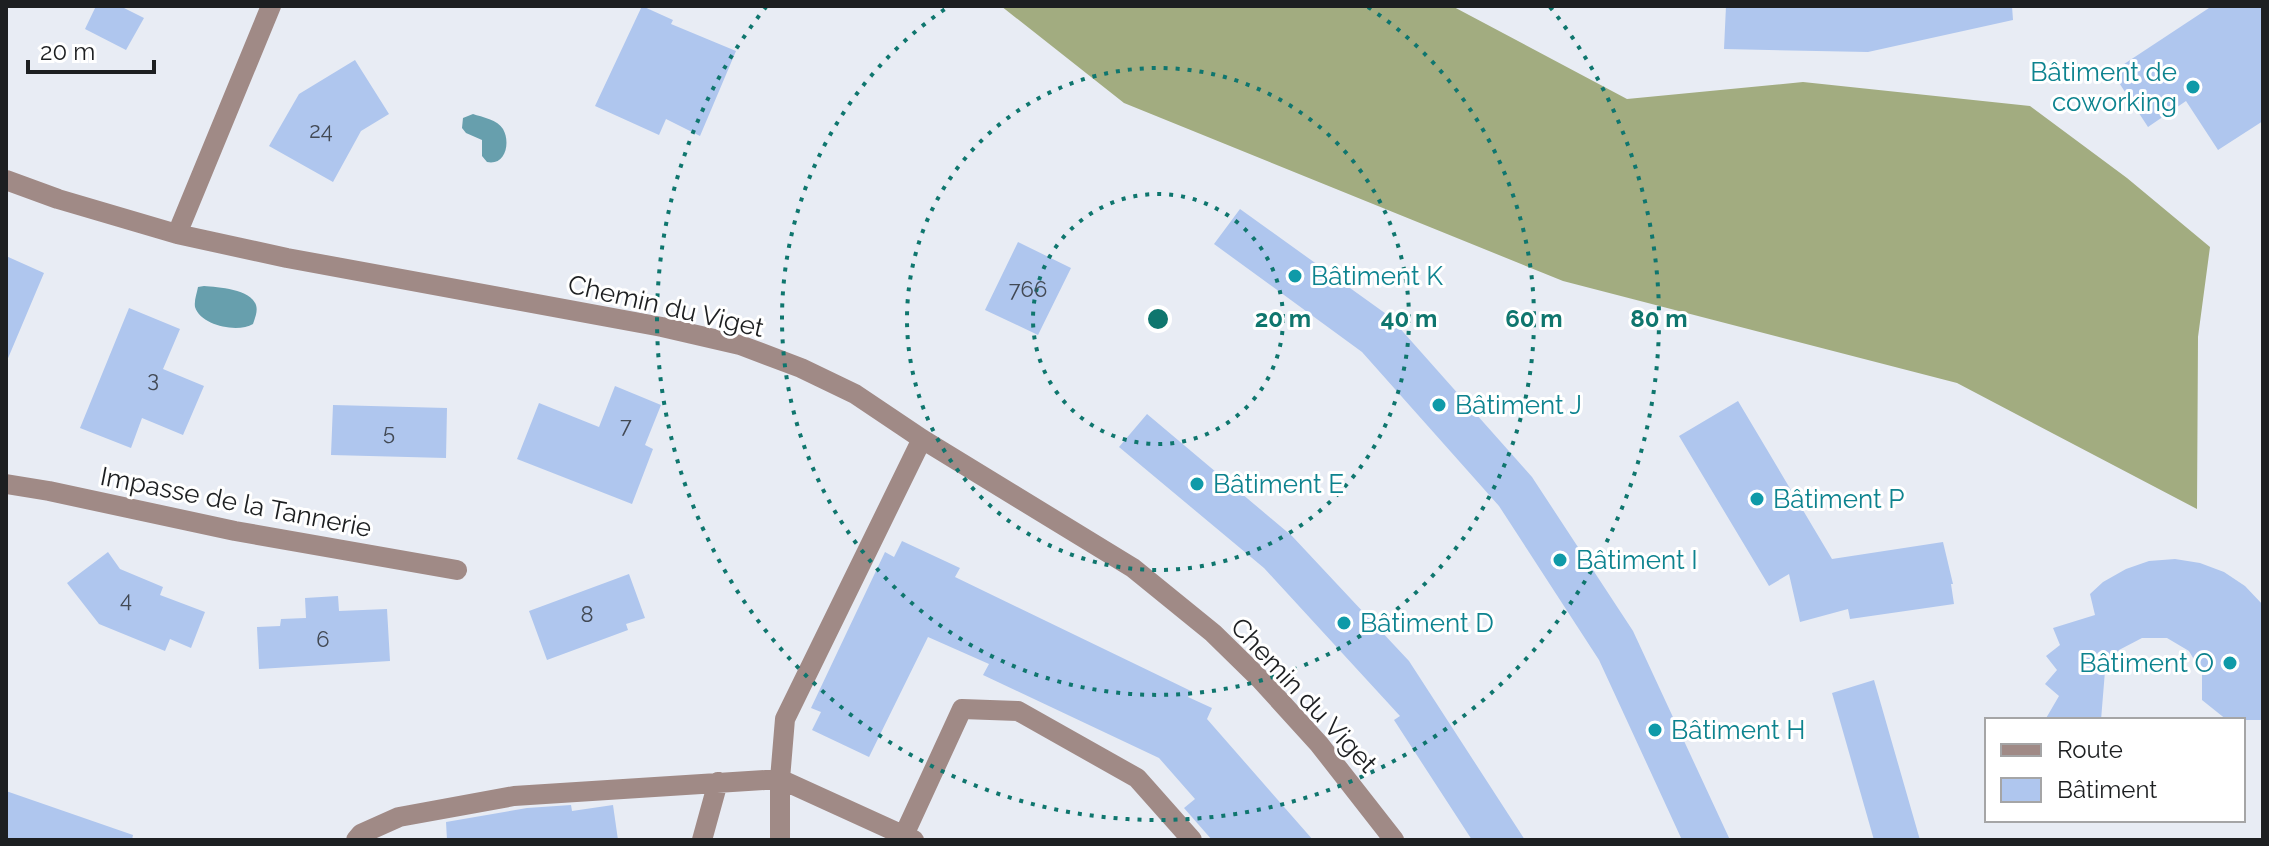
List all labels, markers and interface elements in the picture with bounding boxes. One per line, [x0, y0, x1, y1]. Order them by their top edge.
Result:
scale bar [28, 24, 154, 74]
text: 20 m [40, 37, 95, 66]
place label: Bâtiment de coworking [2030, 57, 2177, 117]
marker: Bâtiment de coworking [2184, 78, 2202, 96]
house number: 24 [309, 117, 333, 143]
place label: Bâtiment K [1311, 261, 1443, 291]
marker: Bâtiment K [1286, 267, 1304, 285]
street label: Chemin du Viget [565, 269, 767, 343]
house number: 766 [1009, 276, 1047, 302]
text: 20 m [1255, 304, 1311, 333]
text: 40 m [1381, 304, 1437, 333]
text: 60 m [1505, 304, 1563, 333]
text: 80 m [1630, 304, 1688, 333]
centre of rings [1144, 305, 1172, 333]
house number: 3 [147, 366, 159, 392]
place label: Bâtiment J [1455, 390, 1582, 420]
marker: Bâtiment J [1430, 396, 1448, 414]
house number: 7 [620, 412, 632, 438]
house number: 5 [383, 419, 395, 445]
street label: Impasse de la Tannerie [98, 461, 374, 543]
place label: Bâtiment E [1213, 469, 1344, 499]
marker: Bâtiment E [1188, 475, 1206, 493]
place label: Bâtiment P [1773, 484, 1904, 514]
marker: Bâtiment P [1748, 490, 1766, 508]
place label: Bâtiment I [1576, 545, 1698, 575]
marker: Bâtiment I [1551, 551, 1569, 569]
house number: 4 [120, 586, 132, 612]
house number: 8 [580, 601, 594, 627]
place label: Bâtiment D [1360, 608, 1494, 638]
street label: Chemin du Viget [1225, 612, 1383, 779]
marker: Bâtiment D [1335, 614, 1353, 632]
house number: 6 [316, 626, 330, 652]
place label: Bâtiment O [2079, 648, 2214, 678]
marker: Bâtiment O [2221, 654, 2239, 672]
place label: Bâtiment H [1671, 715, 1805, 745]
legend [1985, 718, 2245, 822]
marker: Bâtiment H [1646, 721, 1664, 739]
text: Route [2057, 735, 2123, 764]
text: Bâtiment [2057, 775, 2157, 804]

